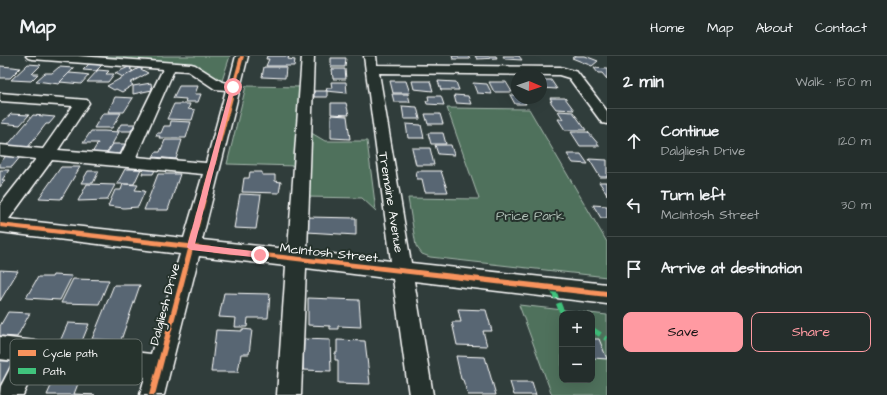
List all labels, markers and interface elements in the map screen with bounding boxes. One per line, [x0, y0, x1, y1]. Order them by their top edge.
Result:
text: Map [20, 14, 56, 41]
text: Home [650, 18, 685, 38]
text: Map [707, 18, 733, 38]
text: About [755, 18, 793, 38]
text: Contact [815, 18, 867, 38]
north arrow [511, 68, 547, 104]
text: 2 min [623, 70, 664, 94]
text: Walk · 150 m [796, 73, 871, 91]
route start [224, 78, 242, 96]
text: Continue [661, 121, 719, 142]
icon: ahead [623, 130, 645, 152]
text: 120 m [838, 132, 871, 150]
text: Dalgliesh Drive [661, 142, 745, 160]
street label: Tremaine Avenue [374, 150, 408, 254]
text: Turn left [661, 185, 725, 206]
icon: left [623, 194, 645, 216]
text: 30 m [841, 196, 871, 214]
text: McIntosh Street [661, 206, 759, 224]
park label: Price Park [496, 207, 564, 225]
street label: McIntosh Street [279, 239, 379, 267]
route end [251, 246, 269, 264]
icon: arrive [623, 258, 645, 280]
text: Arrive at destination [661, 258, 802, 279]
street label: Dalgliesh Drive [145, 261, 186, 348]
map controls [559, 311, 595, 383]
button: + [559, 311, 595, 347]
button: Save [623, 312, 743, 352]
button: Share [751, 312, 871, 352]
legend [10, 339, 142, 385]
text: Cycle path [43, 346, 98, 362]
button: − [559, 347, 595, 383]
text: Path [43, 364, 66, 379]

